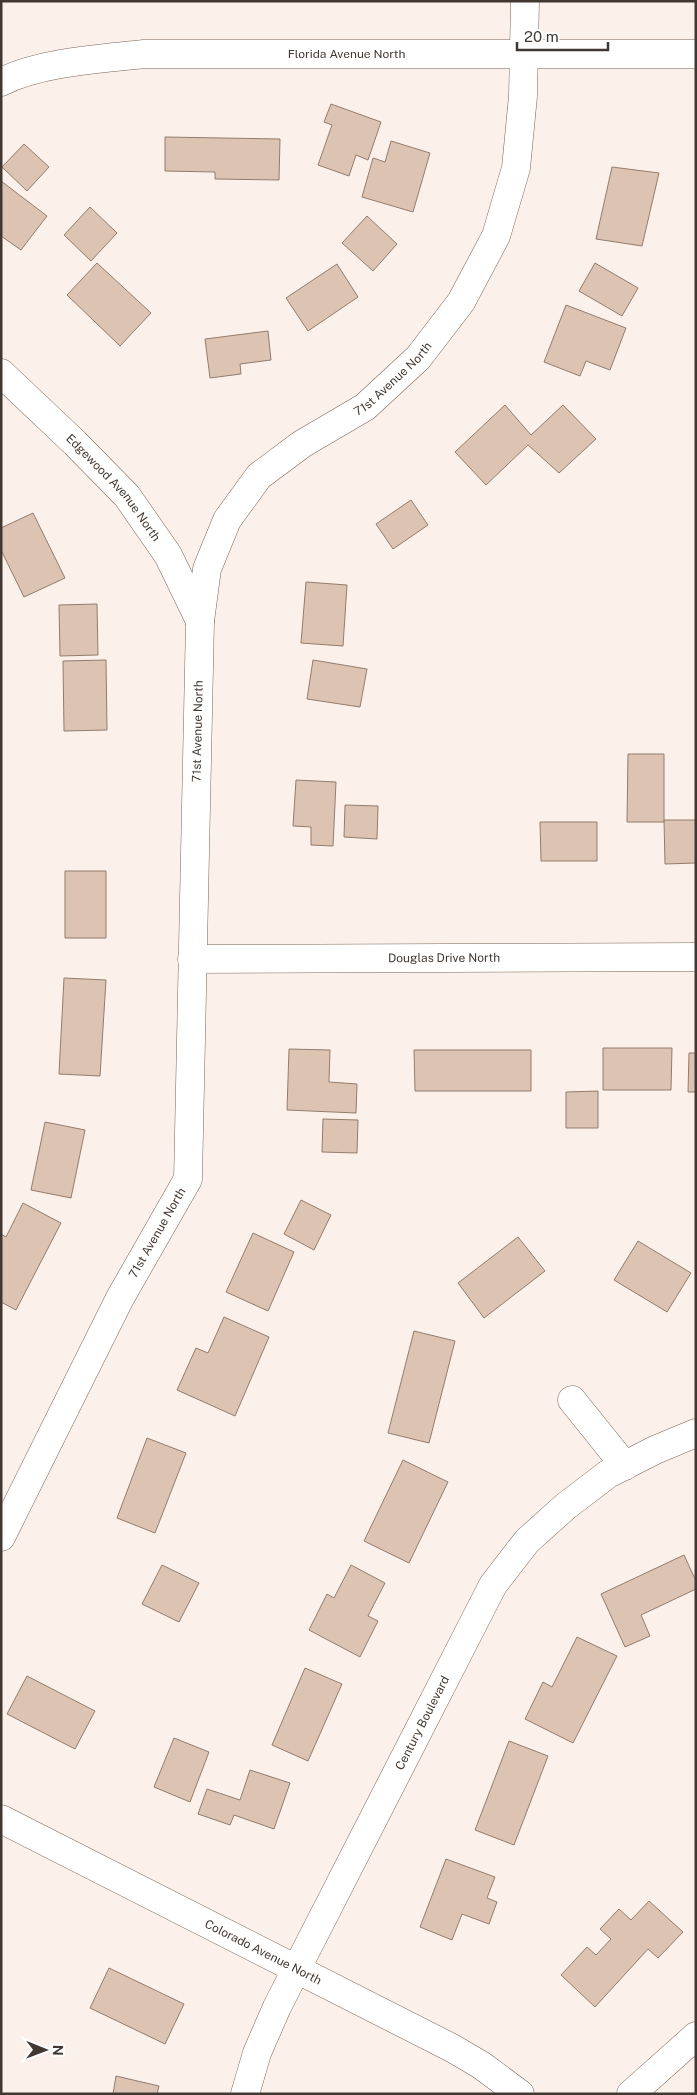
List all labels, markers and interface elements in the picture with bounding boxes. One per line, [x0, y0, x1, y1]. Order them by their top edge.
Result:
scale bar [517, 20, 608, 52]
text: 20 m [524, 28, 559, 45]
street label: Florida Avenue North [288, 47, 405, 61]
street label: 71st Avenue North [351, 339, 435, 419]
street label: Edgewood Avenue North [63, 431, 163, 544]
street label: 71st Avenue North [190, 680, 206, 782]
street label: Douglas Drive North [388, 951, 500, 965]
street label: 71st Avenue North [126, 1185, 189, 1281]
street label: Century Boulevard [393, 1674, 452, 1772]
street label: Colorado Avenue North [202, 1917, 324, 1988]
north arrow [20, 2025, 70, 2075]
text: N [50, 2045, 66, 2056]

